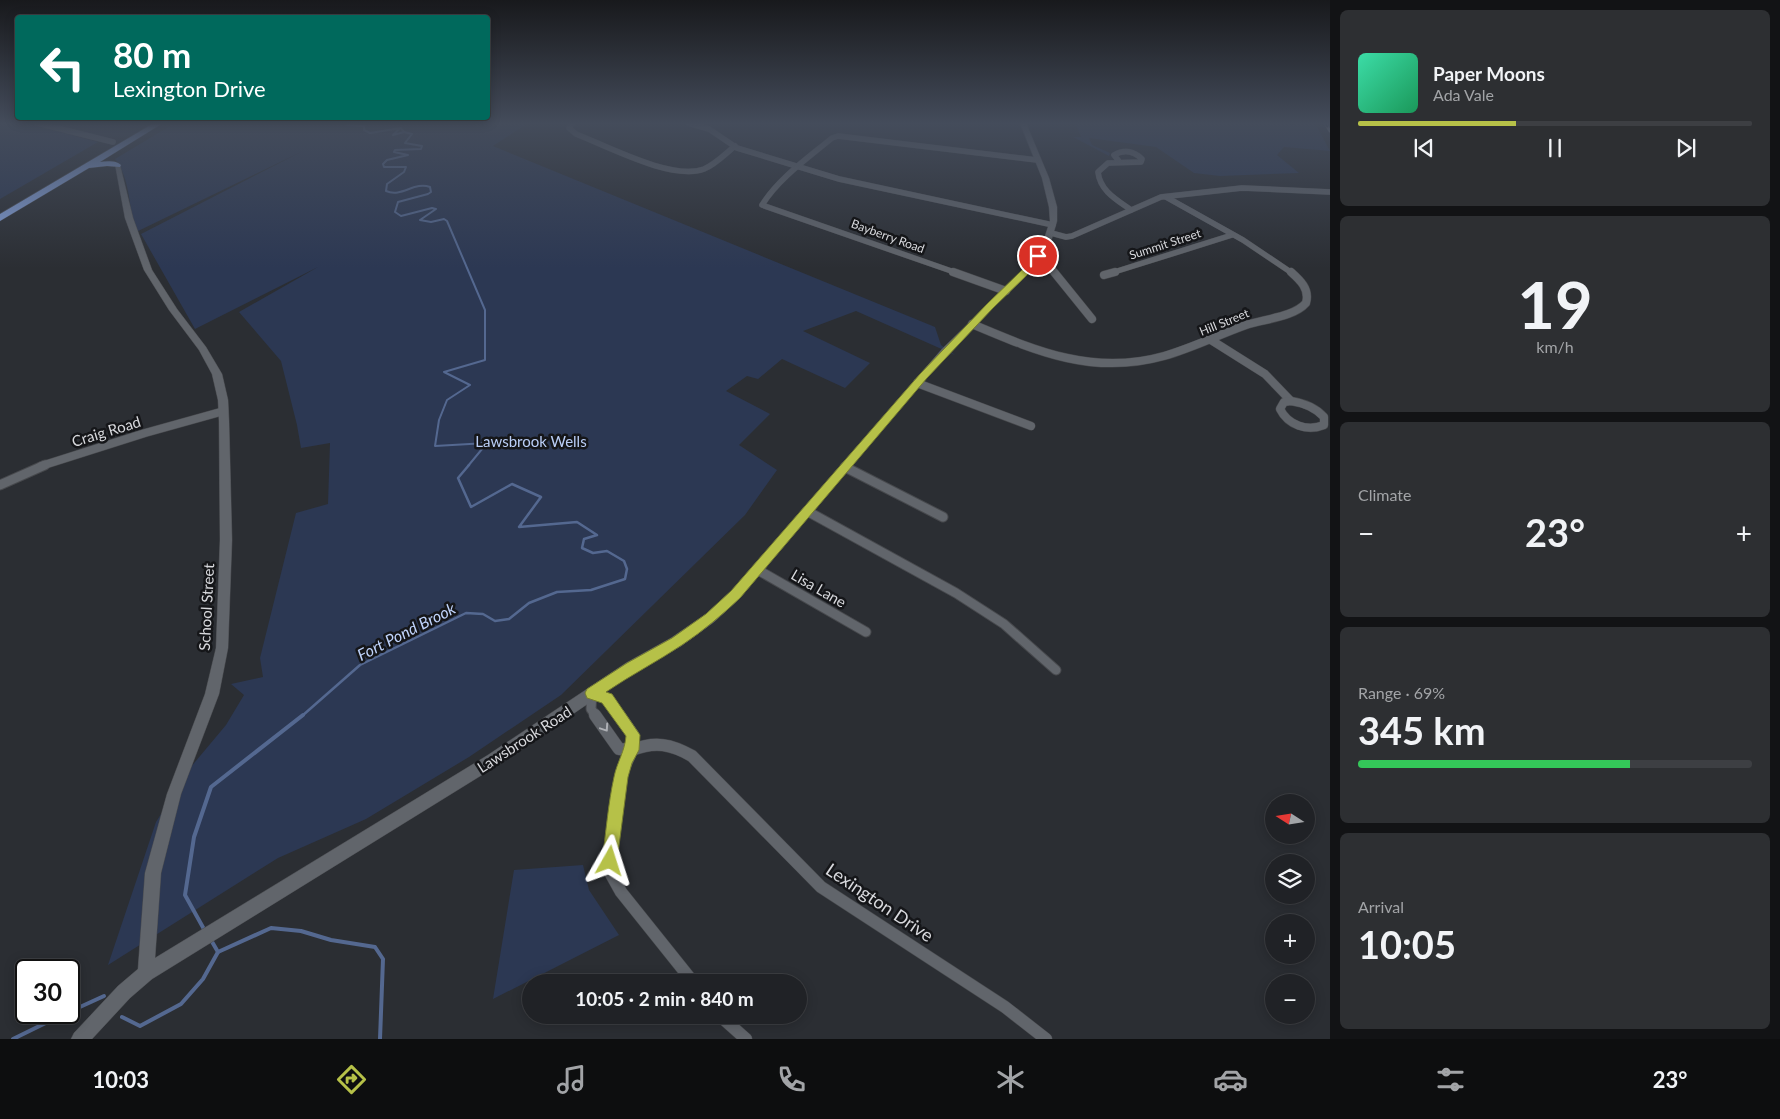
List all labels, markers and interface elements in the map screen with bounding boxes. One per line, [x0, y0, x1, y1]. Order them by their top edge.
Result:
text: 80 m [113, 33, 191, 75]
icon: left [30, 35, 95, 100]
text: Paper Moons [1433, 62, 1545, 85]
text: Lexington Drive [113, 75, 266, 102]
text: Ada Vale [1433, 85, 1494, 104]
icon: previous [1410, 134, 1438, 162]
icon: pause [1541, 134, 1569, 162]
icon: next [1672, 134, 1700, 162]
street label: Bayberry Road [849, 216, 927, 256]
street label: Summit Street [1127, 225, 1203, 263]
pin [1017, 235, 1059, 277]
icon: arrive [1024, 242, 1052, 270]
text: 19 [1517, 265, 1593, 343]
street label: Hill Street [1197, 305, 1252, 339]
text: km/h [1536, 337, 1574, 356]
street label: Craig Road [69, 412, 143, 450]
park label: Lawsbrook Wells [475, 432, 587, 450]
text: Climate [1358, 485, 1411, 504]
text: 23° [1525, 509, 1585, 555]
text: − [1358, 516, 1374, 550]
text: + [1736, 516, 1752, 550]
street label: School Street [195, 562, 217, 651]
street label: Lisa Lane [788, 565, 850, 611]
water label: Fort Pond Brook [354, 598, 459, 664]
text: Range · 69% [1358, 683, 1445, 702]
street label: Lawsbrook Road [474, 702, 574, 776]
text: 345 km [1358, 707, 1486, 753]
one-way arrow [598, 723, 608, 732]
north arrow [1265, 794, 1315, 844]
map controls [1265, 794, 1315, 1024]
position arrow [583, 834, 635, 886]
button: layers [1265, 854, 1315, 904]
street label: Lexington Drive [822, 858, 938, 946]
text: Arrival [1358, 897, 1404, 916]
button: + [1265, 914, 1315, 964]
text: 10:05 [1358, 921, 1456, 967]
speed limit sign: 30 [15, 959, 80, 1024]
button: − [1265, 974, 1315, 1024]
text: 10:05 · 2 min · 840 m [575, 987, 754, 1010]
icon: directions [334, 1062, 369, 1097]
icon: music [554, 1062, 589, 1097]
icon: phone [774, 1062, 809, 1097]
icon: climate [993, 1062, 1028, 1097]
icon: car [1213, 1062, 1248, 1097]
icon: filters [1433, 1062, 1468, 1097]
text: 10:03 [92, 1066, 149, 1093]
text: 23° [1653, 1066, 1687, 1093]

